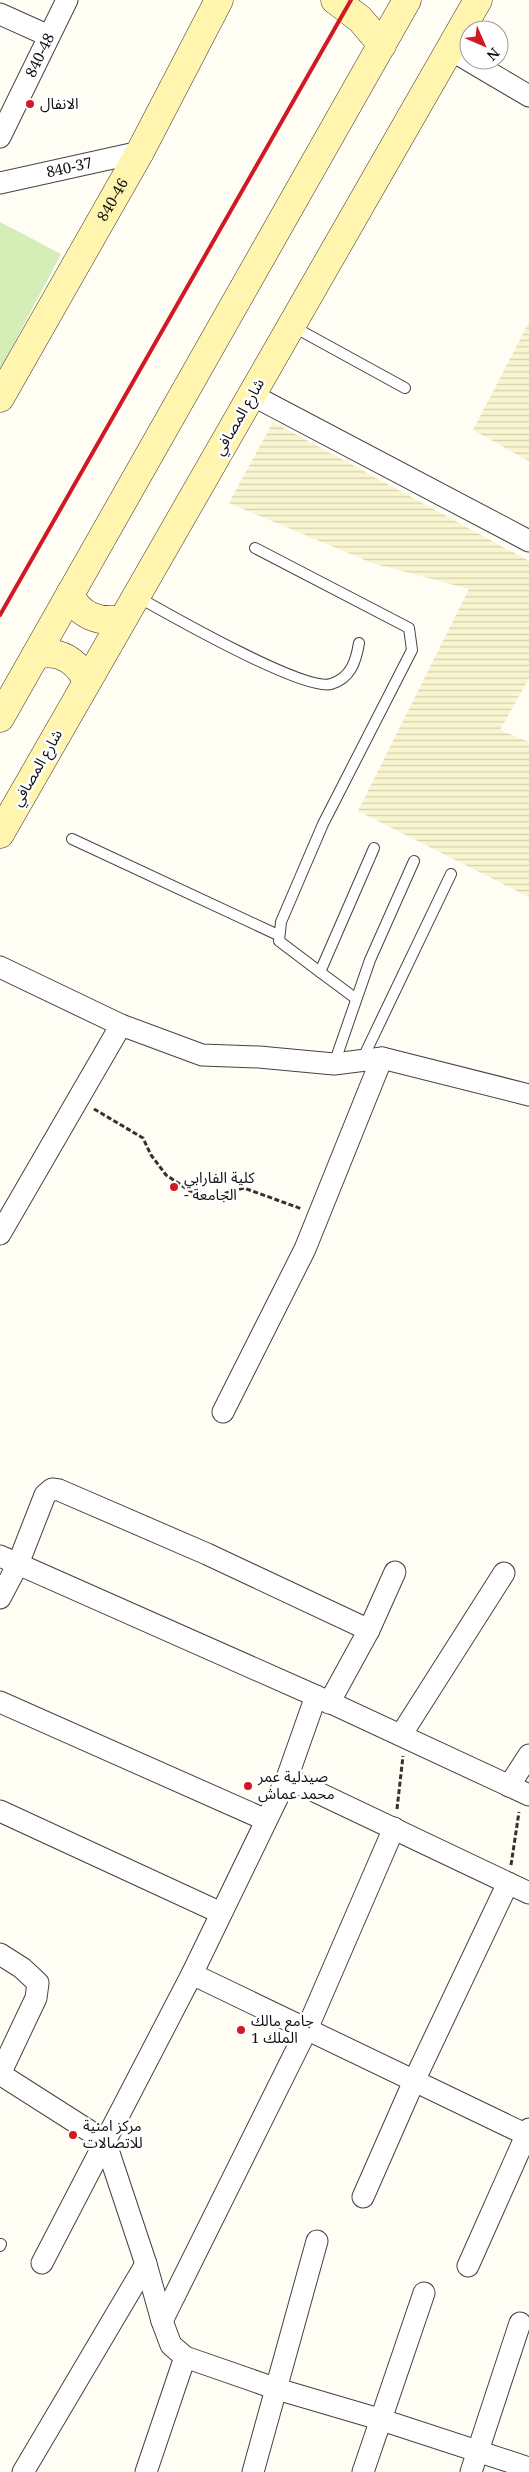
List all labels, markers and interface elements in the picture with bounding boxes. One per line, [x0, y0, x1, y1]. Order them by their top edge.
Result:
north arrow [459, 20, 509, 70]
street label: 840-48 [20, 29, 58, 80]
text: N [483, 44, 504, 65]
place label: الانفال [40, 93, 79, 113]
marker: الانفال [24, 98, 36, 110]
street label: 840-37 [44, 152, 94, 181]
street label: 840-46 [92, 174, 132, 225]
street label: شارع المصافي [208, 374, 271, 460]
street label: شارع المصافي [6, 725, 69, 811]
place label: كلية الفارابي - الجامعة [184, 1167, 255, 1204]
marker: كلية الفارابي - الجامعة [168, 1181, 180, 1193]
place label: صيدلية عمر محمد عماش [257, 1766, 335, 1803]
marker: صيدلية عمر محمد عماش [242, 1780, 254, 1792]
place label: جامع مالك الملك 1 [251, 2010, 314, 2047]
marker: جامع مالك الملك 1 [235, 2024, 247, 2036]
place label: مركز امنية للاتصالات [83, 2115, 143, 2152]
marker: مركز امنية للاتصالات [67, 2129, 79, 2141]

